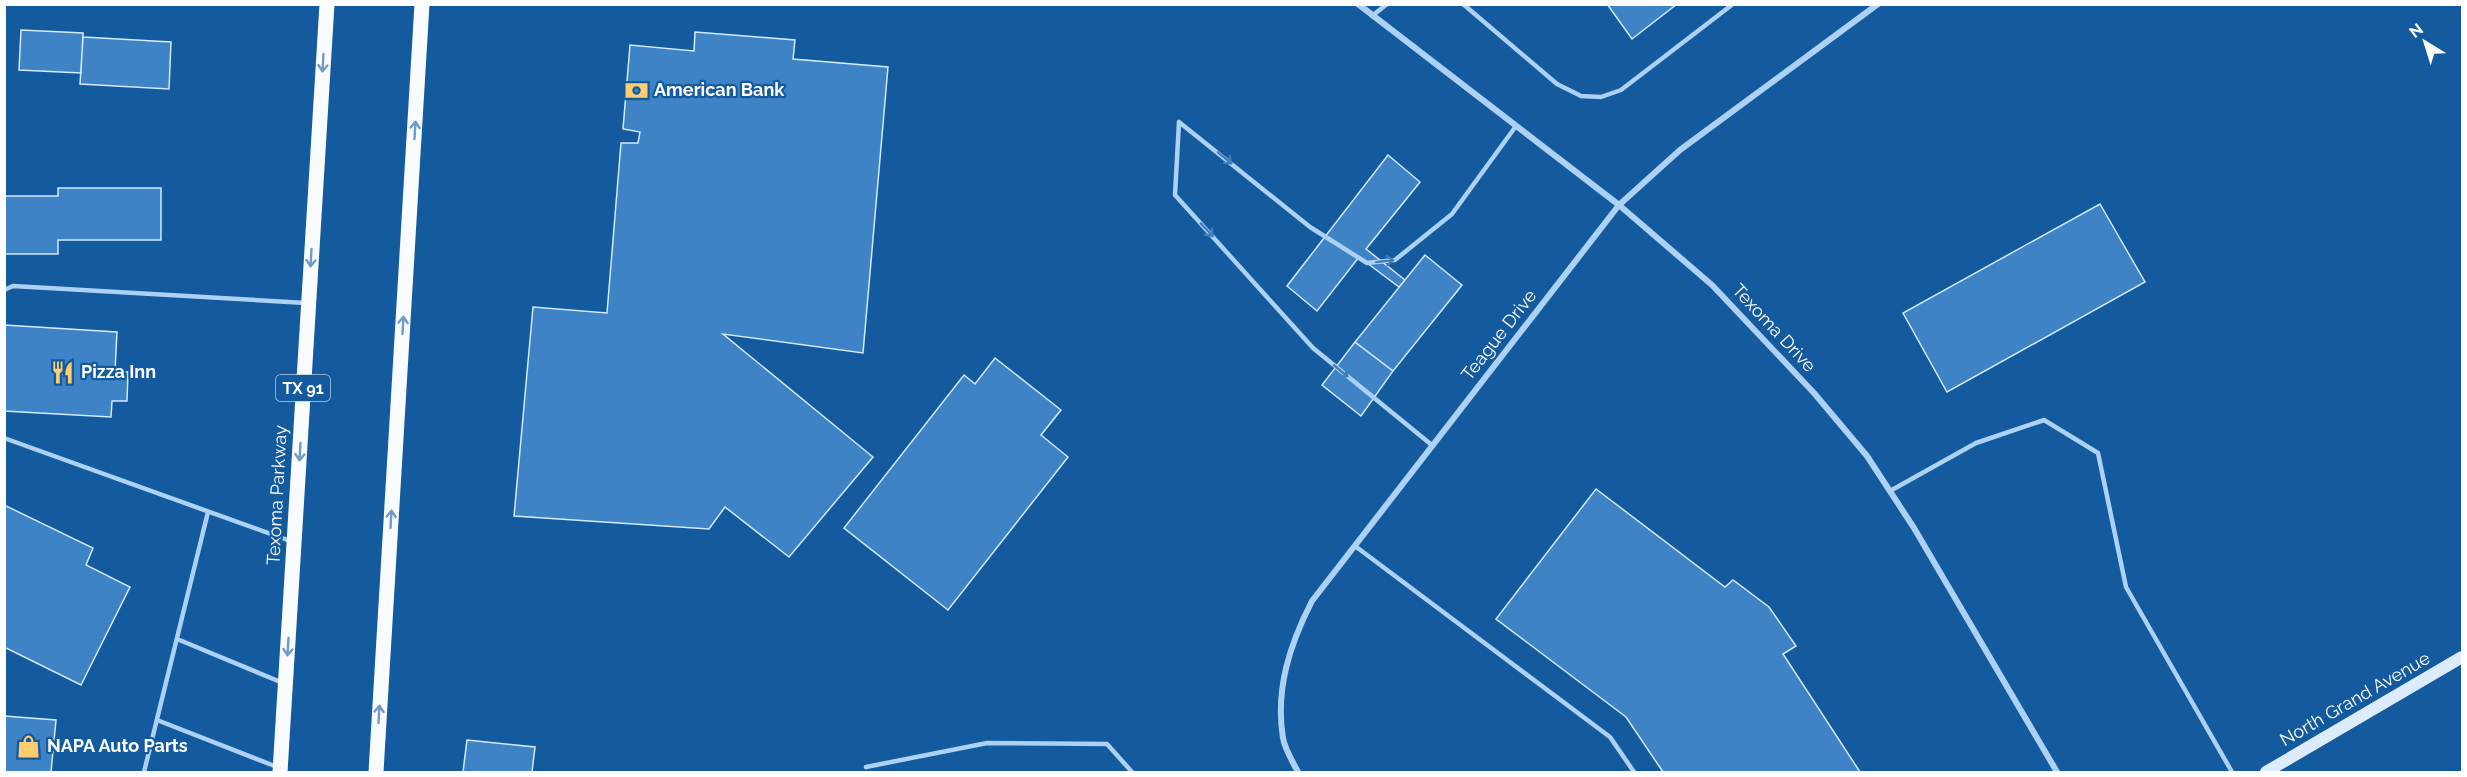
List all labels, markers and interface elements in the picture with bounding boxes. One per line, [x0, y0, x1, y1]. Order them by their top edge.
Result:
north arrow [2395, 12, 2455, 72]
text: N [2405, 19, 2427, 42]
one-way arrow [317, 52, 328, 72]
bank icon: American Bank [623, 77, 649, 103]
place label: American Bank [654, 79, 785, 100]
one-way arrow [409, 121, 420, 141]
one-way arrow [1217, 152, 1233, 165]
one-way arrow [1200, 223, 1214, 238]
one-way arrow [306, 247, 317, 267]
one-way arrow [1375, 255, 1394, 266]
street label: Texoma Drive [1728, 279, 1821, 376]
street label: Teague Drive [1457, 285, 1541, 384]
one-way arrow [398, 315, 409, 335]
restaurant icon: Pizza Inn [50, 359, 76, 385]
place label: Pizza Inn [81, 361, 156, 382]
one-way arrow [1333, 365, 1349, 378]
road number: TX 91 [276, 375, 330, 401]
street label: Texoma Parkway [262, 424, 291, 565]
one-way arrow [294, 442, 305, 462]
one-way arrow [386, 510, 397, 530]
one-way arrow [282, 636, 293, 656]
street label: North Grand Avenue [2276, 647, 2434, 750]
one-way arrow [374, 705, 385, 725]
shop icon: NAPA Auto Parts [16, 733, 42, 759]
place label: NAPA Auto Parts [47, 735, 188, 756]

